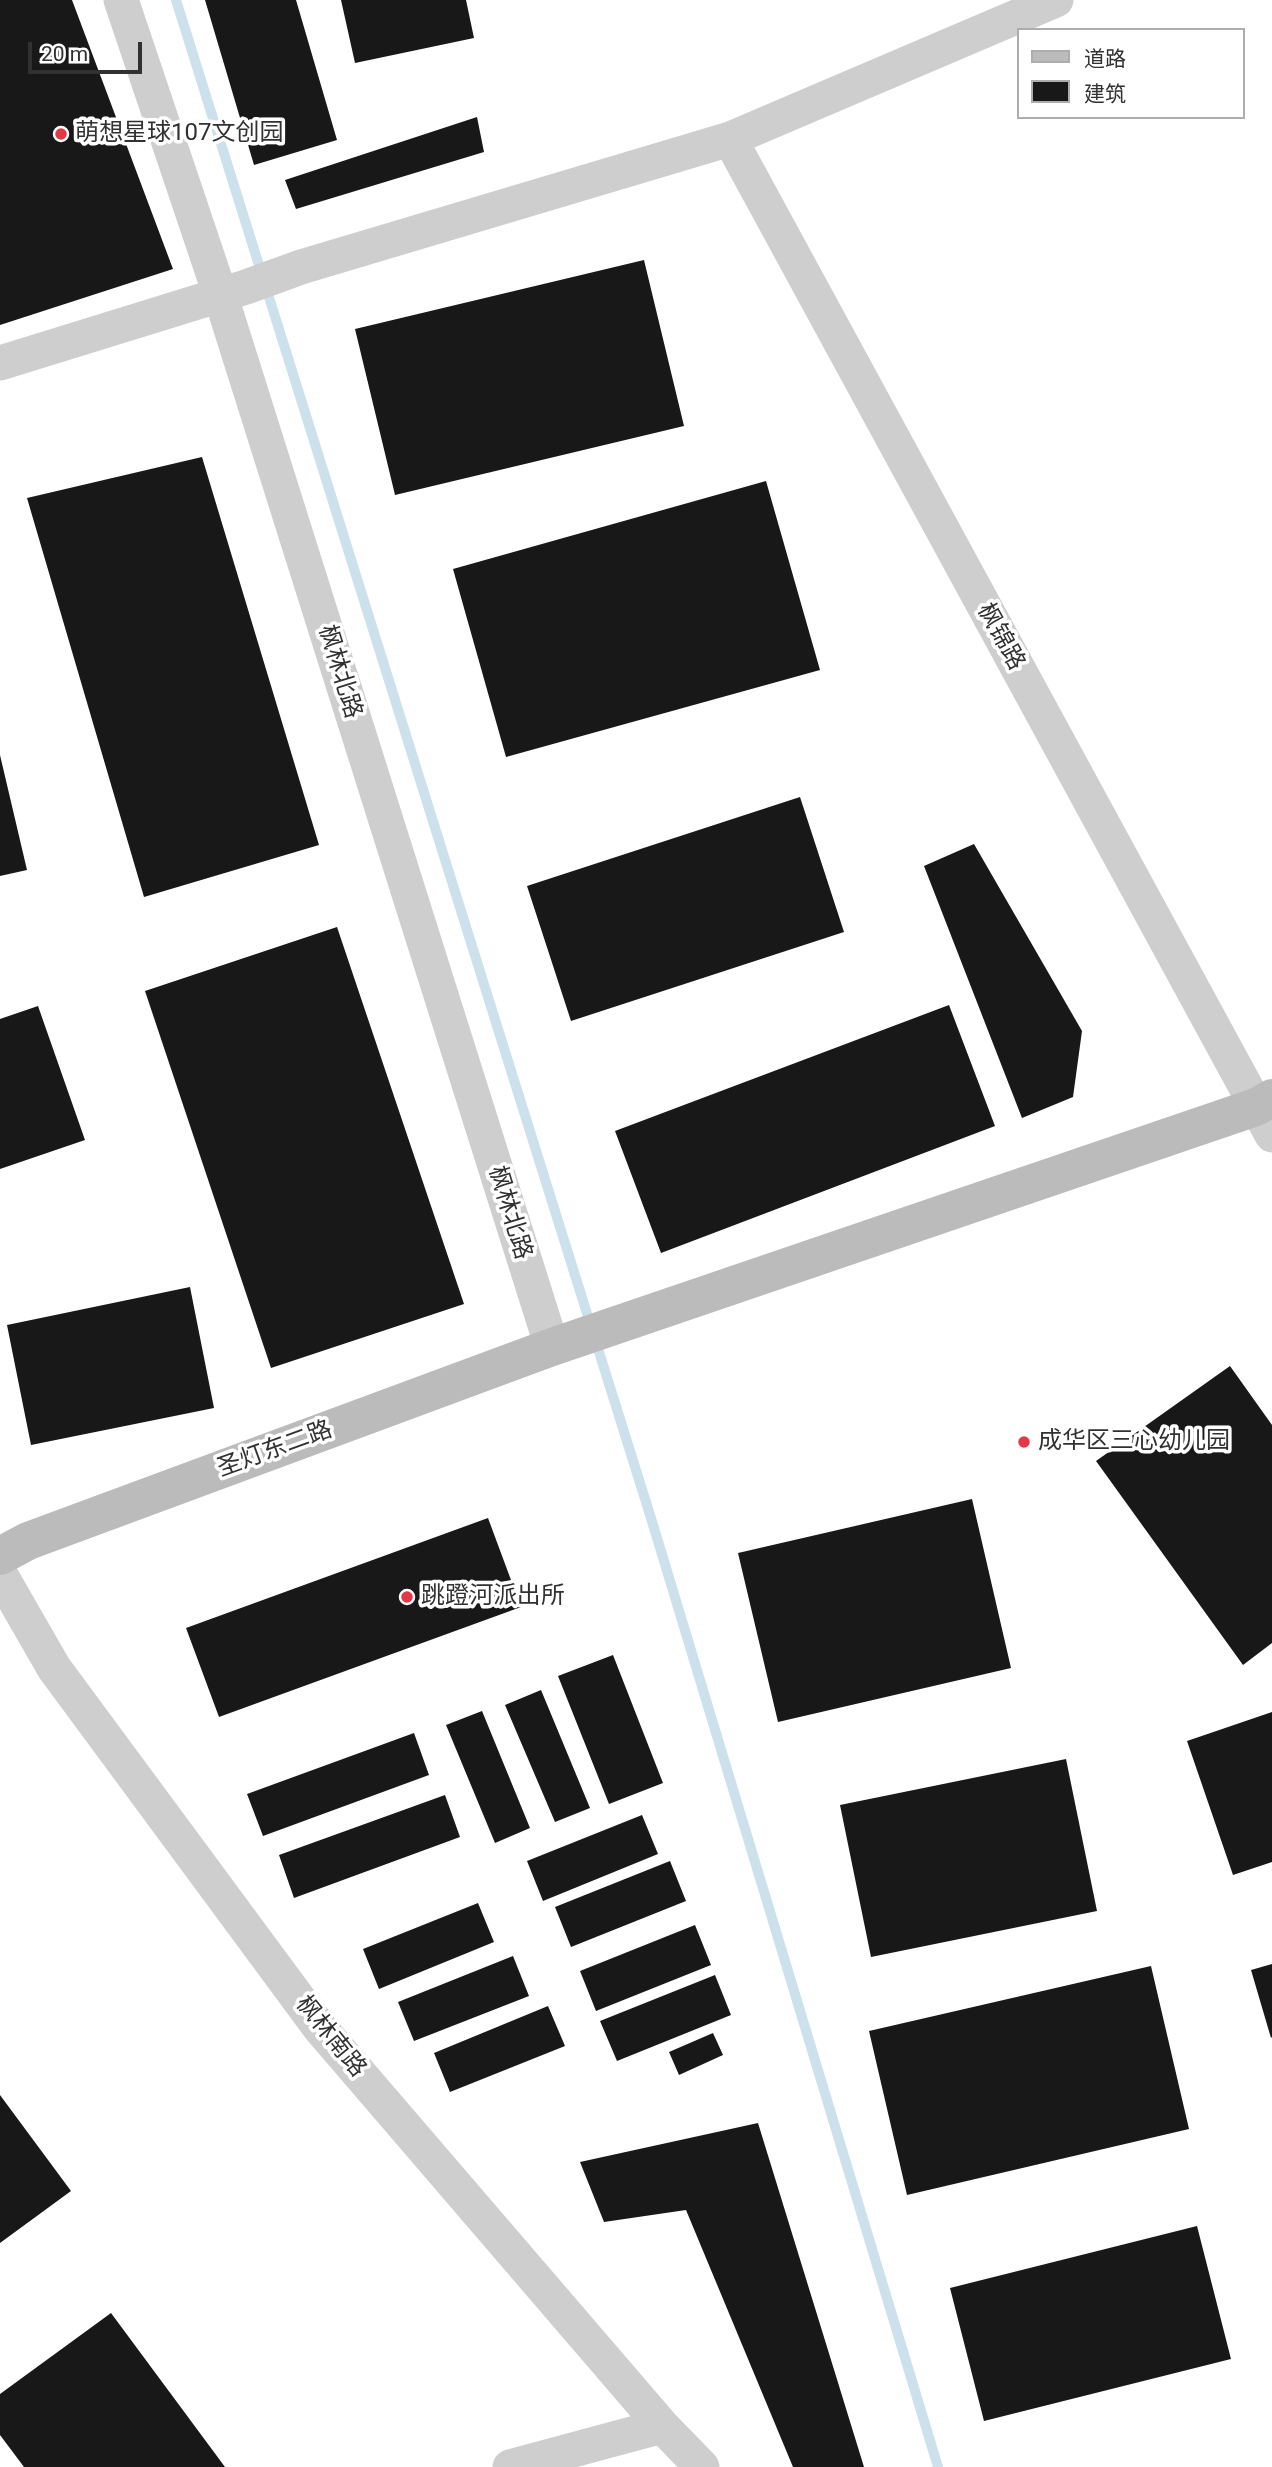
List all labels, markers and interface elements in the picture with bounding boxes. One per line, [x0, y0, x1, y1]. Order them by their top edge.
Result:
scale bar [32, 28, 145, 72]
legend [1016, 28, 1244, 119]
text: 20 m [41, 42, 88, 66]
text: 道路 [1084, 47, 1126, 71]
text: 建筑 [1084, 82, 1126, 106]
place label: 萌想星球107文创园 [75, 120, 283, 148]
marker: 萌想星球107文创园 [53, 126, 69, 142]
street label: 枫锦路 [970, 599, 1030, 675]
street label: 枫林北路 [311, 622, 367, 722]
street label: 枫林北路 [481, 1163, 537, 1263]
street label: 圣灯东二路 [214, 1416, 336, 1484]
place label: 成华区三心幼儿园 [1038, 1428, 1230, 1456]
marker: 成华区三心幼儿园 [1016, 1434, 1032, 1450]
place label: 跳蹬河派出所 [421, 1583, 565, 1611]
marker: 跳蹬河派出所 [399, 1589, 415, 1605]
street label: 枫林南路 [289, 1991, 371, 2083]

